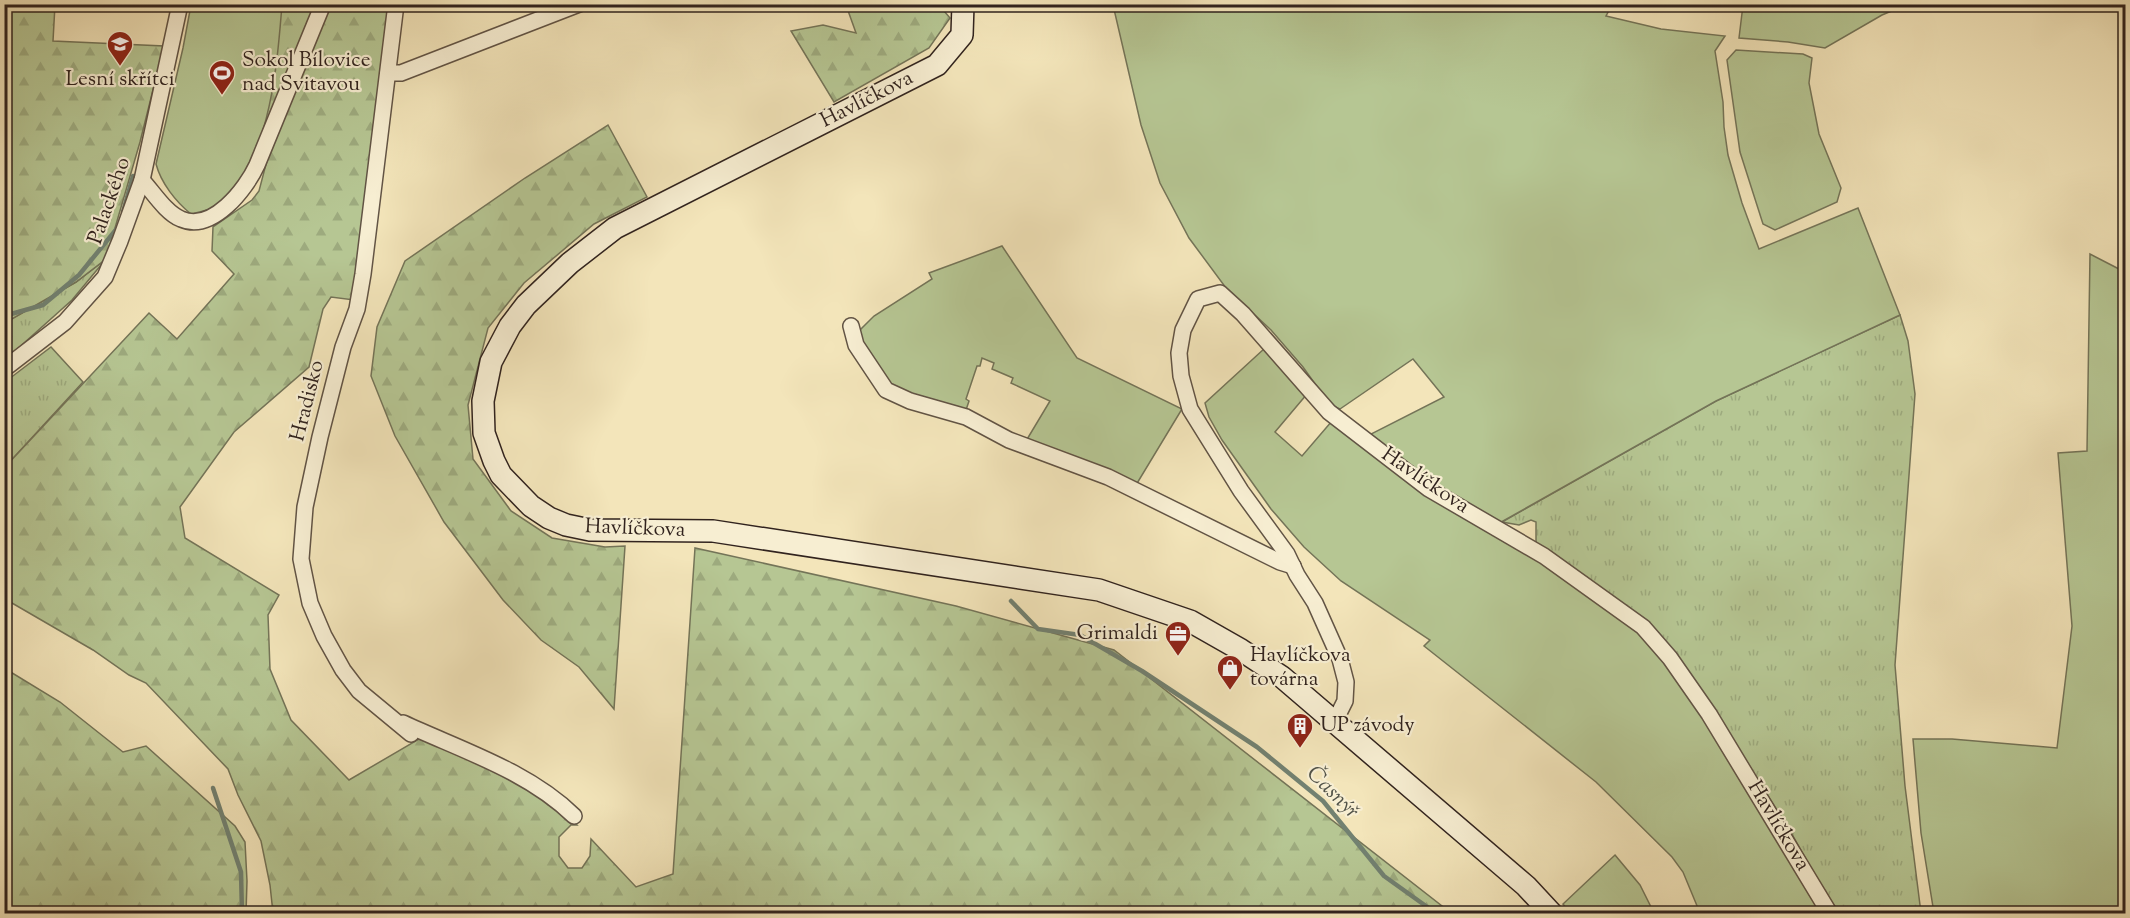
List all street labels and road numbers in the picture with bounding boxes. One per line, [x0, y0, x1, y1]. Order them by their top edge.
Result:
street label: Havlíčkova [815, 64, 919, 136]
street label: Palackého [81, 153, 139, 249]
street label: Hradisko [283, 357, 333, 445]
street label: Havlíčkova [1375, 440, 1475, 522]
street label: Havlíčkova [584, 512, 686, 546]
street label: Havlíčkova [1739, 775, 1817, 877]

